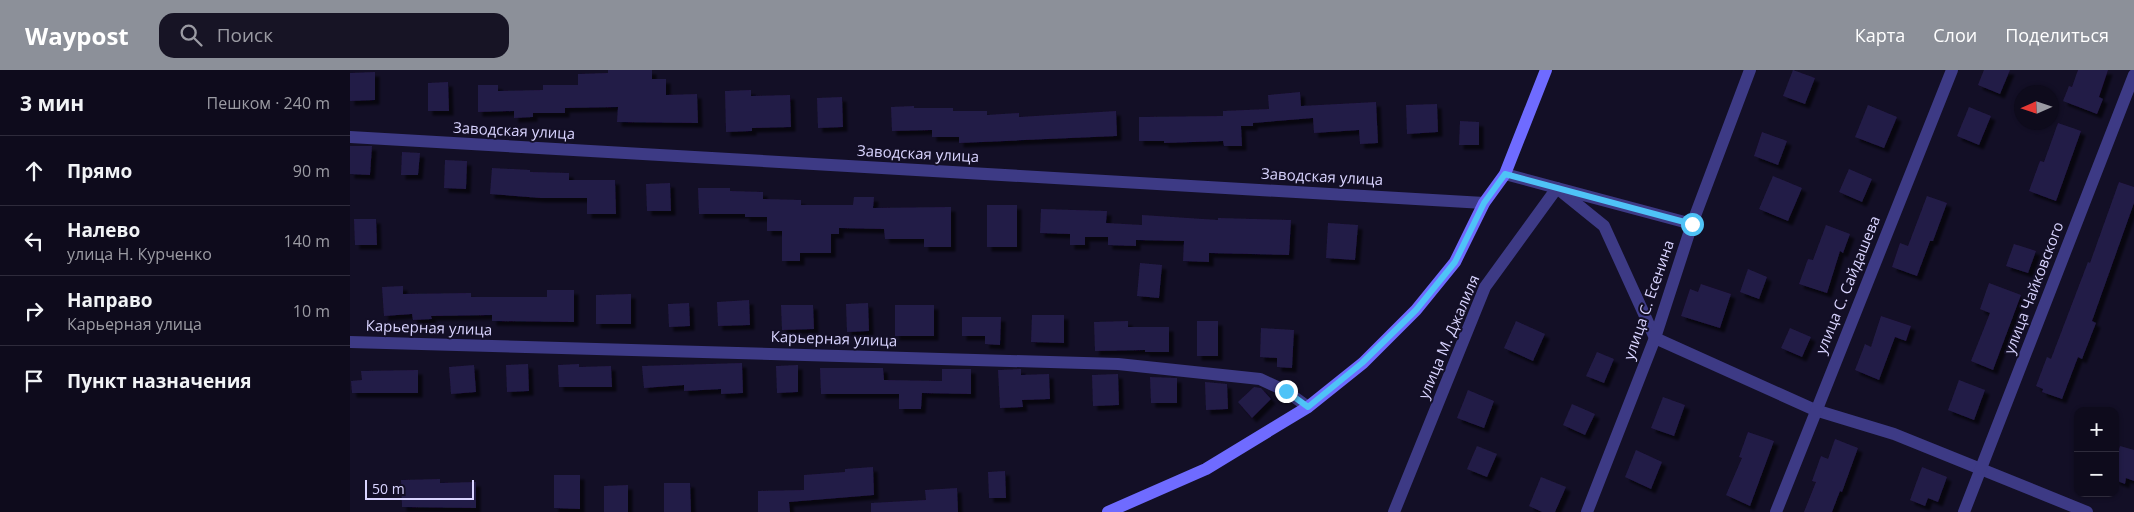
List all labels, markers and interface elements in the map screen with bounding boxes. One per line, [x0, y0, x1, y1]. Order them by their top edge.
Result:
search box [159, 13, 509, 58]
text: Waypost [25, 19, 129, 52]
icon: search [177, 21, 205, 49]
text: Поиск [217, 22, 273, 48]
text: Карта [1855, 23, 1905, 47]
text: Слои [1933, 23, 1977, 47]
text: Поделиться [2005, 23, 2109, 47]
north arrow [2014, 85, 2059, 130]
text: 3 мин [20, 89, 84, 117]
text: Пешком · 240 m [207, 92, 330, 114]
street label: Заводская улица [453, 117, 576, 143]
street label: Заводская улица [857, 140, 980, 166]
icon: ahead [20, 157, 48, 185]
text: Прямо [67, 158, 132, 184]
text: 90 m [293, 160, 330, 182]
street label: Заводская улица [1261, 163, 1384, 189]
street label: улица С. Сайдашева [1810, 212, 1884, 357]
route start [1681, 213, 1704, 236]
text: Налево [67, 217, 140, 243]
street label: улица Чайковского [1999, 219, 2068, 357]
icon: left [20, 227, 48, 255]
text: 140 m [284, 230, 330, 252]
street label: улица С. Есенина [1618, 237, 1678, 362]
text: улица Н. Курченко [67, 243, 212, 265]
street label: улица М. Джалиля [1413, 271, 1483, 402]
text: Направо [67, 287, 153, 313]
icon: right [20, 297, 48, 325]
text: 10 m [293, 300, 330, 322]
text: Карьерная улица [67, 313, 202, 335]
street label: Карьерная улица [365, 315, 493, 339]
street label: Карьерная улица [770, 326, 898, 350]
icon: arrive [20, 367, 48, 395]
text: Пункт назначения [67, 368, 252, 394]
route end [1275, 380, 1298, 403]
map controls [2074, 407, 2119, 497]
button: + [2074, 407, 2119, 452]
button: − [2074, 452, 2119, 497]
scale bar [365, 477, 474, 500]
text: 50 m [372, 479, 405, 498]

